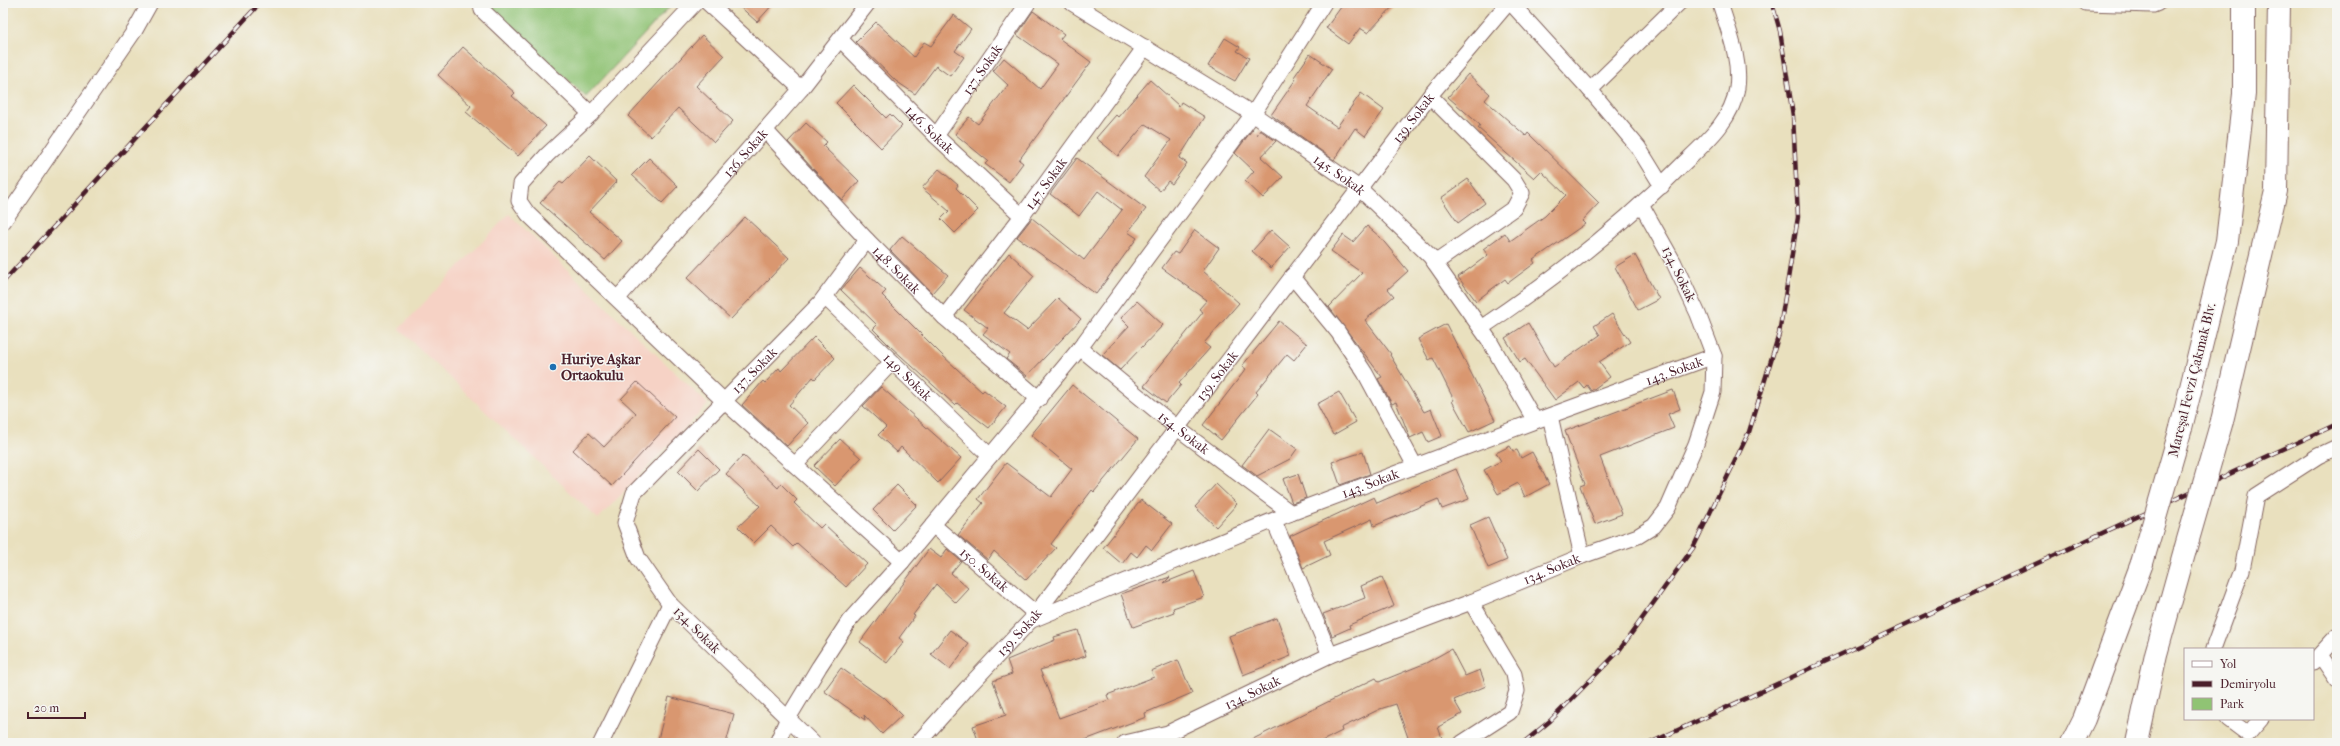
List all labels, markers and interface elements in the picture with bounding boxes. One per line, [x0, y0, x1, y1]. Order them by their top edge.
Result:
street label: 137. Sokak [959, 40, 1006, 98]
street label: 139. Sokak [1388, 89, 1438, 146]
street label: 146. Sokak [902, 102, 958, 158]
street label: 136. Sokak [719, 124, 772, 181]
street label: 145. Sokak [1310, 150, 1370, 199]
street label: 147. Sokak [1021, 153, 1071, 213]
street label: 148. Sokak [869, 242, 925, 298]
street label: 134. Sokak [1658, 243, 1700, 305]
street label: Mareşal Fevzi Çakmak Blv. [2165, 301, 2220, 459]
street label: 137. Sokak [728, 343, 781, 397]
street label: 139. Sokak [1192, 346, 1242, 404]
street label: 149. Sokak [880, 349, 936, 405]
place label: Huriye Aşkar Ortaokulu [561, 351, 642, 384]
street label: 143. Sokak [1643, 352, 1706, 389]
marker: Huriye Aşkar Ortaokulu [548, 362, 558, 372]
street label: 154. Sokak [1155, 407, 1214, 458]
street label: 143. Sokak [1339, 464, 1402, 502]
street label: 150. Sokak [956, 544, 1013, 596]
street label: 134. Sokak [1521, 549, 1584, 588]
street label: 134. Sokak [670, 603, 725, 658]
street label: 139. Sokak [993, 604, 1046, 660]
legend [2184, 648, 2314, 720]
text: Yol [2219, 657, 2237, 671]
street label: 134. Sokak [1222, 671, 1284, 713]
text: Demiryolu [2220, 677, 2276, 691]
scale bar [28, 694, 85, 720]
text: Park [2220, 697, 2245, 711]
text: 20 m [34, 701, 59, 715]

